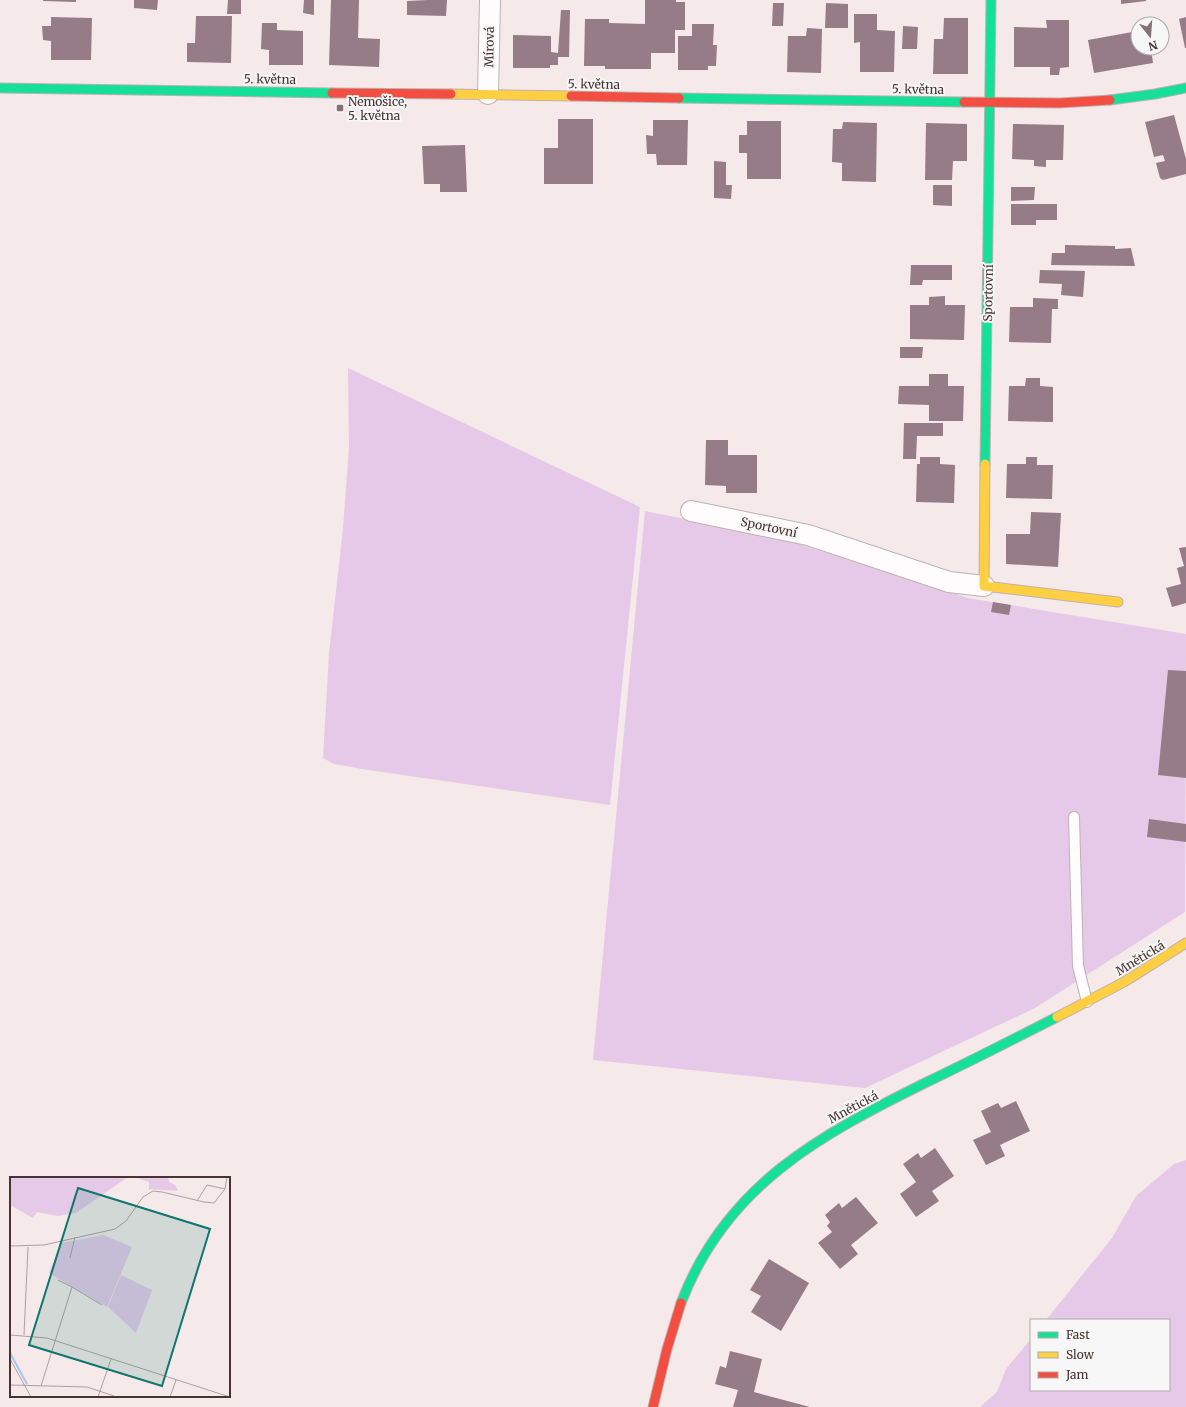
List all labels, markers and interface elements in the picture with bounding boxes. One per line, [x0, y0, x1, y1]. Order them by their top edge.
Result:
north arrow [1130, 16, 1170, 56]
street label: Mírová [481, 26, 497, 68]
text: N [1146, 38, 1159, 54]
street label: 5. května [244, 71, 297, 87]
street label: 5. května [568, 76, 621, 92]
street label: 5. května [892, 81, 945, 97]
place label: Nemošice, 5. května [348, 94, 407, 123]
marker: Nemošice, 5. května [335, 103, 345, 113]
street label: Sportovní [980, 263, 996, 322]
street label: Sportovní [739, 514, 800, 541]
street label: Mnětická [1113, 937, 1168, 979]
street label: Mnětická [825, 1087, 881, 1126]
inset map [10, 1177, 230, 1397]
legend [1030, 1319, 1170, 1391]
text: Fast [1066, 1327, 1090, 1342]
text: Slow [1066, 1347, 1095, 1362]
text: Jam [1065, 1367, 1089, 1382]

